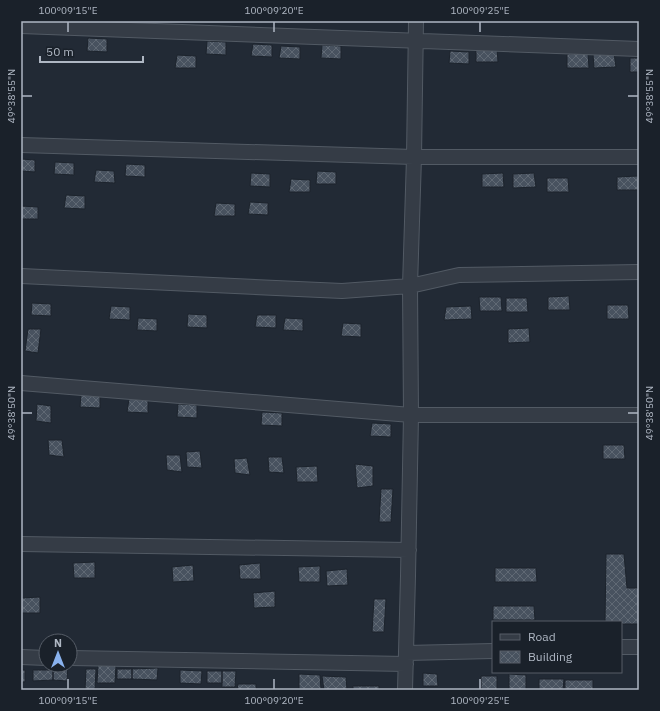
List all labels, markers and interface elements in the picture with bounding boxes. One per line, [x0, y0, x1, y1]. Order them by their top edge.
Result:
text: 100°09'15"E [38, 4, 98, 17]
text: 100°09'20"E [244, 4, 304, 17]
text: 100°09'25"E [450, 4, 510, 17]
scale bar [40, 38, 143, 64]
text: 50 m [46, 44, 74, 59]
text: 49°38'55"N [5, 69, 18, 123]
text: 49°38'55"N [643, 69, 656, 123]
text: 49°38'50"N [5, 386, 18, 440]
text: 49°38'50"N [643, 386, 656, 440]
legend [492, 621, 622, 673]
text: Road [528, 629, 556, 644]
north arrow [38, 633, 78, 673]
text: N [54, 636, 62, 650]
text: Building [528, 649, 573, 664]
text: 100°09'15"E [38, 694, 98, 707]
text: 100°09'20"E [244, 694, 304, 707]
text: 100°09'25"E [450, 694, 510, 707]

